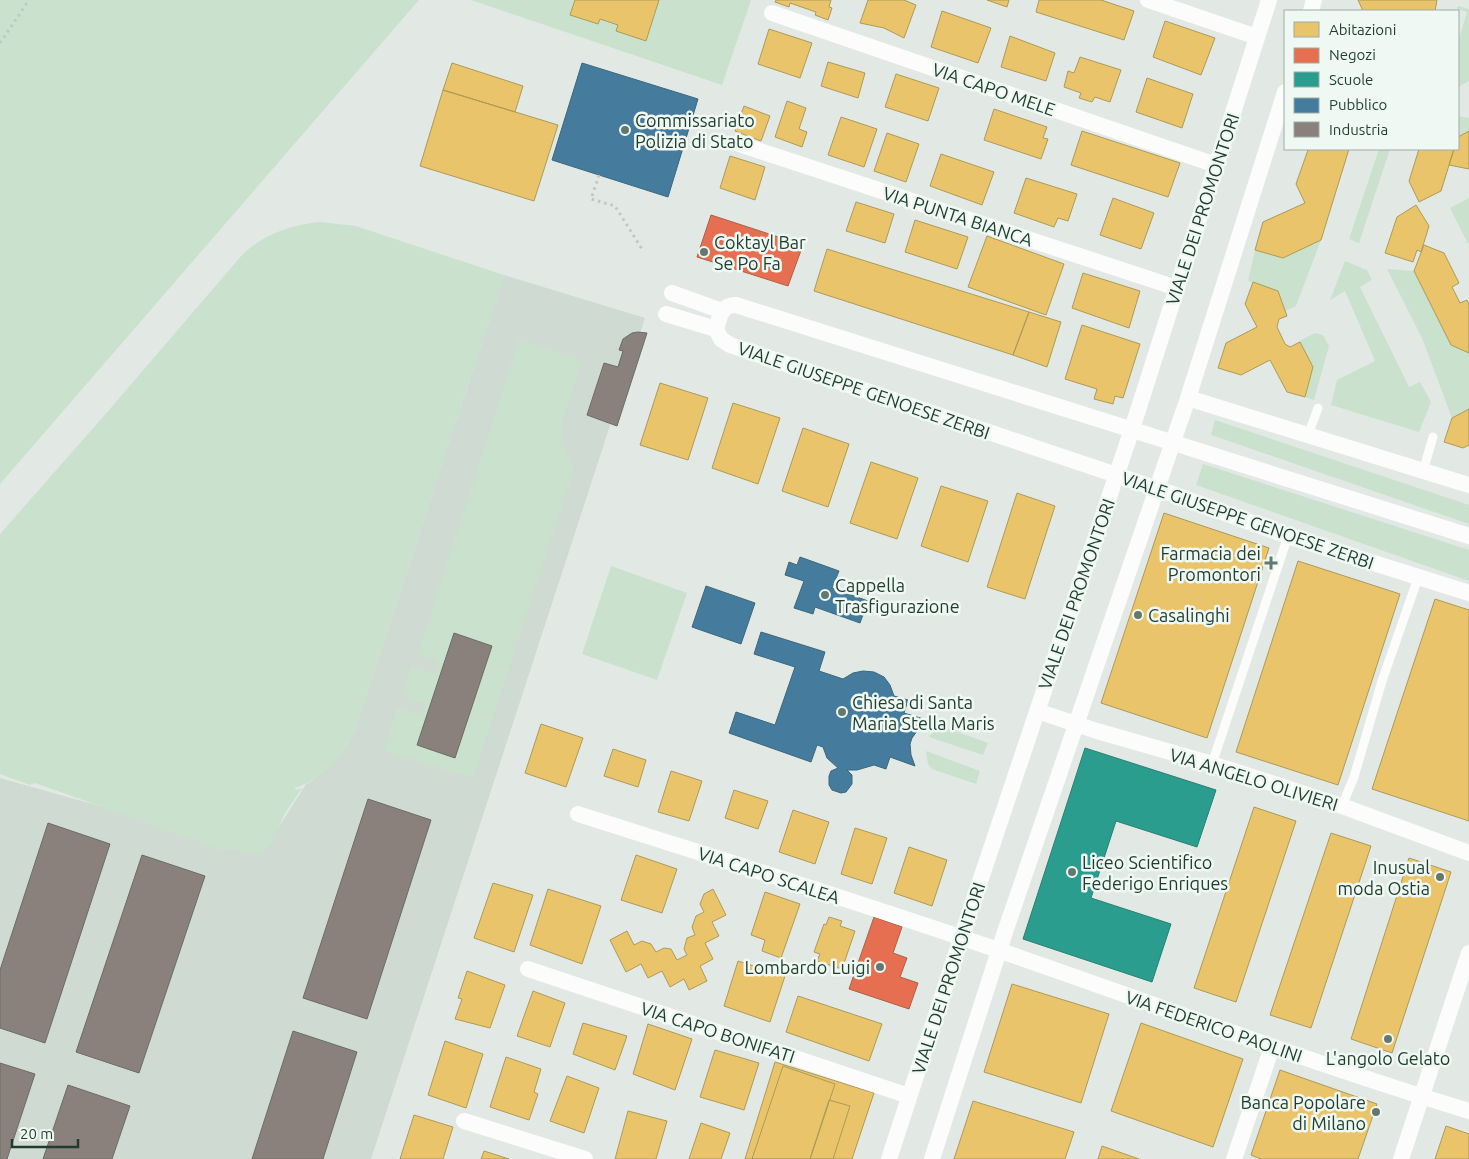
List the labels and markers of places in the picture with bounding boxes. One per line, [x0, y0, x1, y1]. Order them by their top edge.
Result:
place label: Commissariato Polizia di Stato [635, 110, 755, 151]
marker: Commissariato Polizia di Stato [619, 124, 631, 136]
place label: Coktayl Bar Se Po Fa [714, 232, 806, 273]
marker: Coktayl Bar Se Po Fa [698, 246, 710, 258]
place label: Farmacia dei Promontori [1160, 543, 1261, 584]
marker: Farmacia dei Promontori [1265, 557, 1277, 569]
place label: Cappella Trasfigurazione [835, 575, 960, 616]
marker: Cappella Trasfigurazione [819, 589, 831, 601]
place label: Casalinghi [1148, 605, 1230, 625]
marker: Casalinghi [1132, 609, 1144, 621]
place label: Chiesa di Santa Maria Stella Maris [852, 692, 995, 733]
marker: Chiesa di Santa Maria Stella Maris [836, 706, 848, 718]
place label: Liceo Scientifico Federigo Enriques [1082, 852, 1228, 893]
place label: Inusual moda Ostia [1338, 857, 1430, 898]
marker: Liceo Scientifico Federigo Enriques [1066, 866, 1078, 878]
marker: Inusual moda Ostia [1434, 871, 1446, 883]
place label: Lombardo Luigi [744, 957, 870, 977]
marker: Lombardo Luigi [874, 961, 886, 973]
marker: L'angolo Gelato [1382, 1033, 1394, 1045]
place label: L'angolo Gelato [1326, 1048, 1450, 1068]
place label: Banca Popolare di Milano [1240, 1092, 1366, 1133]
marker: Banca Popolare di Milano [1370, 1106, 1382, 1118]

